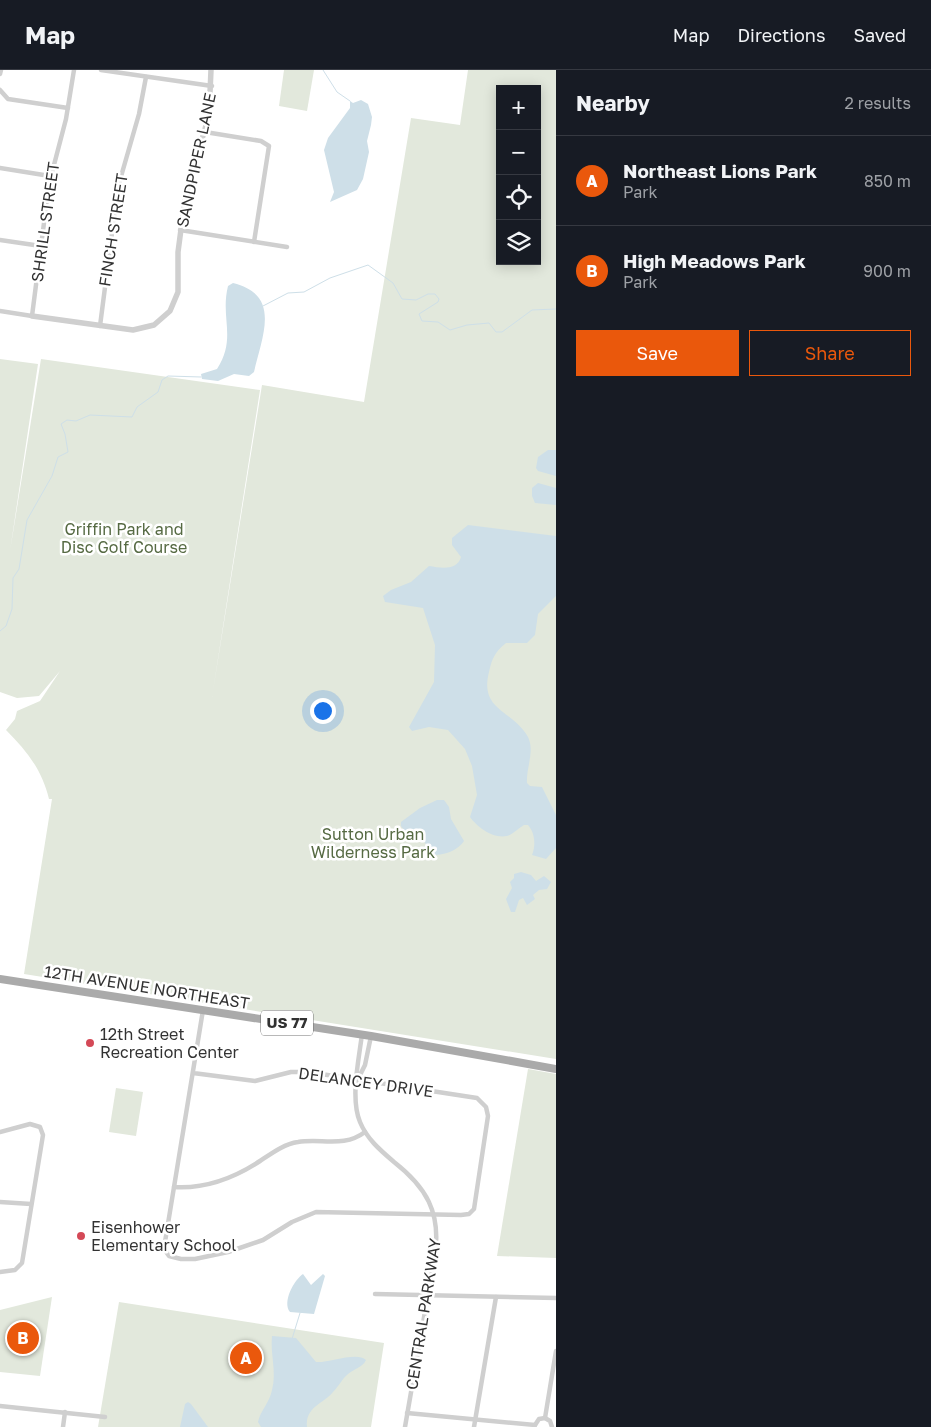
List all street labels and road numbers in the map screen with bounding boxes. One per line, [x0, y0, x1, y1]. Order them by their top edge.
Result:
street label: SANDPIPER LANE [172, 91, 220, 229]
street label: SHRILL STREET [27, 161, 63, 283]
street label: FINCH STREET [94, 172, 132, 288]
street label: 12TH AVENUE NORTHEAST [43, 961, 251, 1013]
road number: US 77 [261, 1010, 313, 1036]
street label: DELANCEY DRIVE [297, 1063, 435, 1101]
street label: CENTRAL PARKWAY [401, 1236, 445, 1391]

